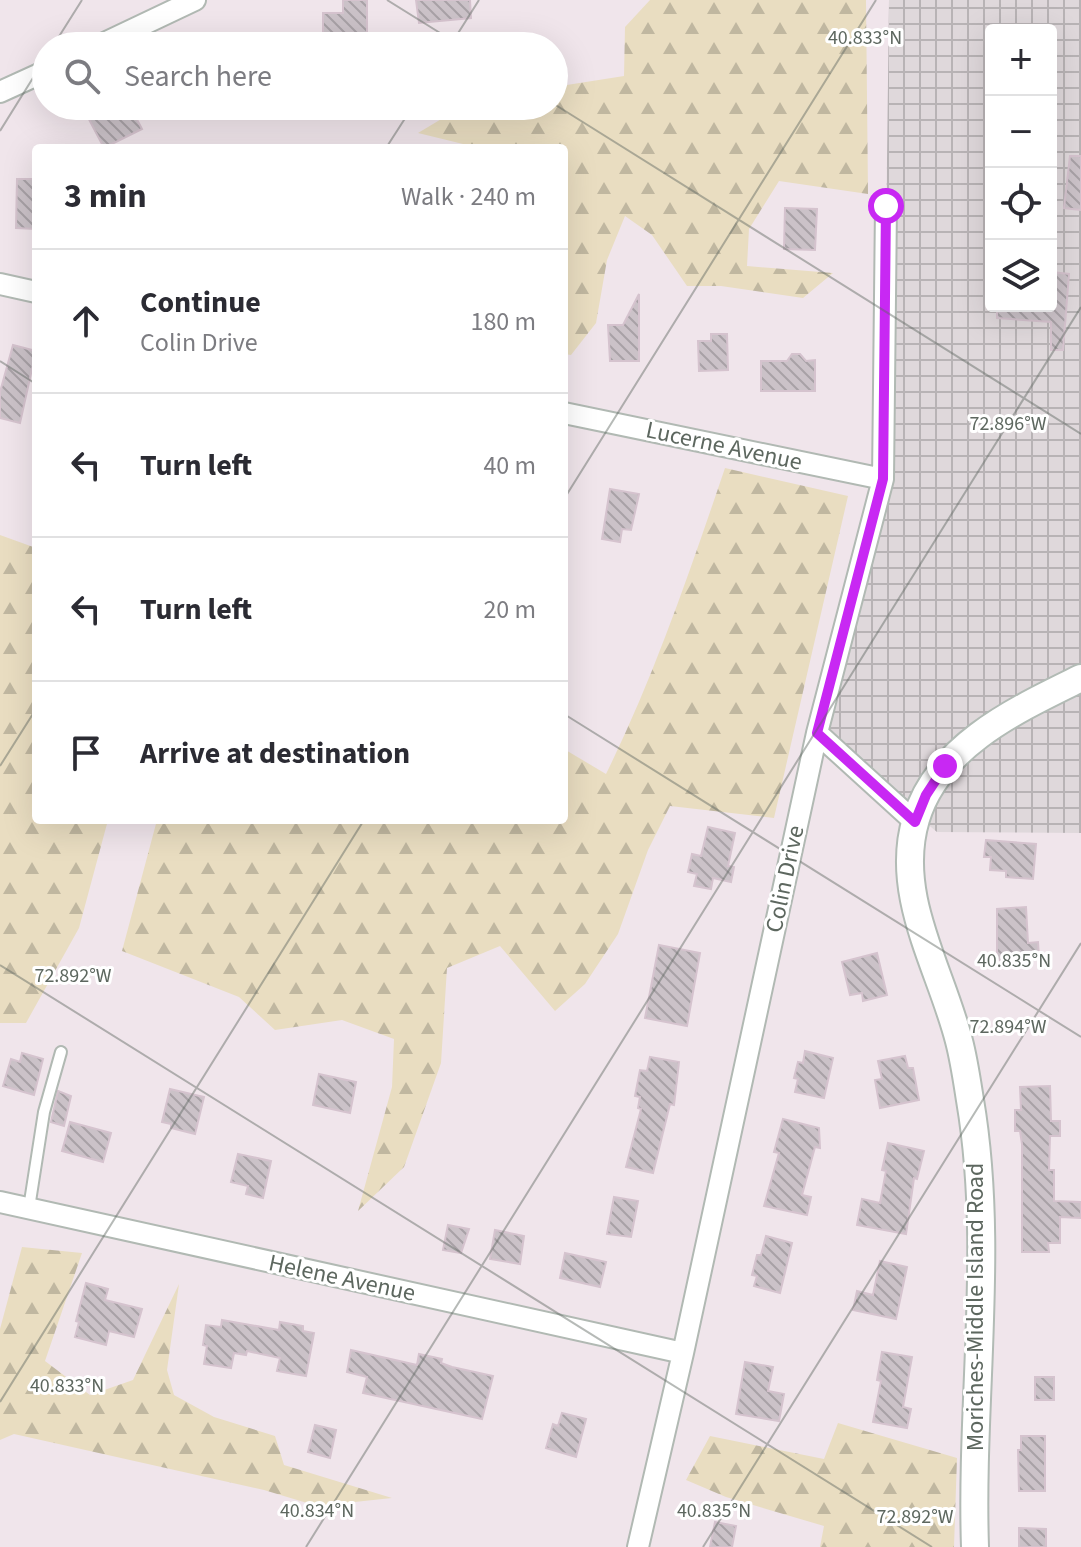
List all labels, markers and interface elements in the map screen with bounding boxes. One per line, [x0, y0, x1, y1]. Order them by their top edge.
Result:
text: 40.833°N [828, 24, 902, 52]
map controls [985, 24, 1057, 312]
button: + [985, 24, 1057, 96]
search box [32, 32, 568, 120]
icon: search [60, 54, 104, 98]
text: Search here [124, 55, 272, 98]
button: − [985, 96, 1057, 168]
button: locate [985, 168, 1057, 240]
text: 3 min [64, 172, 147, 221]
text: Walk · 240 m [401, 178, 536, 215]
route start [868, 188, 904, 224]
button: layers [985, 240, 1057, 312]
text: Continue [140, 281, 261, 324]
icon: ahead [64, 299, 108, 343]
text: 180 m [470, 303, 536, 340]
text: Colin Drive [140, 324, 258, 361]
text: 72.896°W [969, 410, 1047, 438]
street label: Lucerne Avenue [643, 412, 805, 480]
icon: left [64, 443, 108, 487]
text: Turn left [140, 444, 252, 487]
text: 40 m [483, 447, 536, 484]
icon: left [64, 587, 108, 631]
text: Turn left [140, 588, 252, 631]
text: 20 m [483, 591, 536, 628]
icon: arrive [64, 731, 108, 775]
text: Arrive at destination [140, 732, 410, 775]
route end [927, 748, 963, 784]
street label: Colin Drive [757, 822, 813, 936]
text: 40.835°N [977, 947, 1051, 975]
text: 72.892°W [34, 962, 112, 990]
text: 72.894°W [969, 1013, 1047, 1041]
street label: Moriches-Middle Island Road [958, 1163, 993, 1451]
street label: Helene Avenue [265, 1245, 419, 1311]
text: 40.833°N [30, 1372, 104, 1400]
text: 40.834°N [280, 1497, 354, 1525]
text: 40.835°N [677, 1497, 751, 1525]
text: 72.892°W [876, 1503, 954, 1531]

